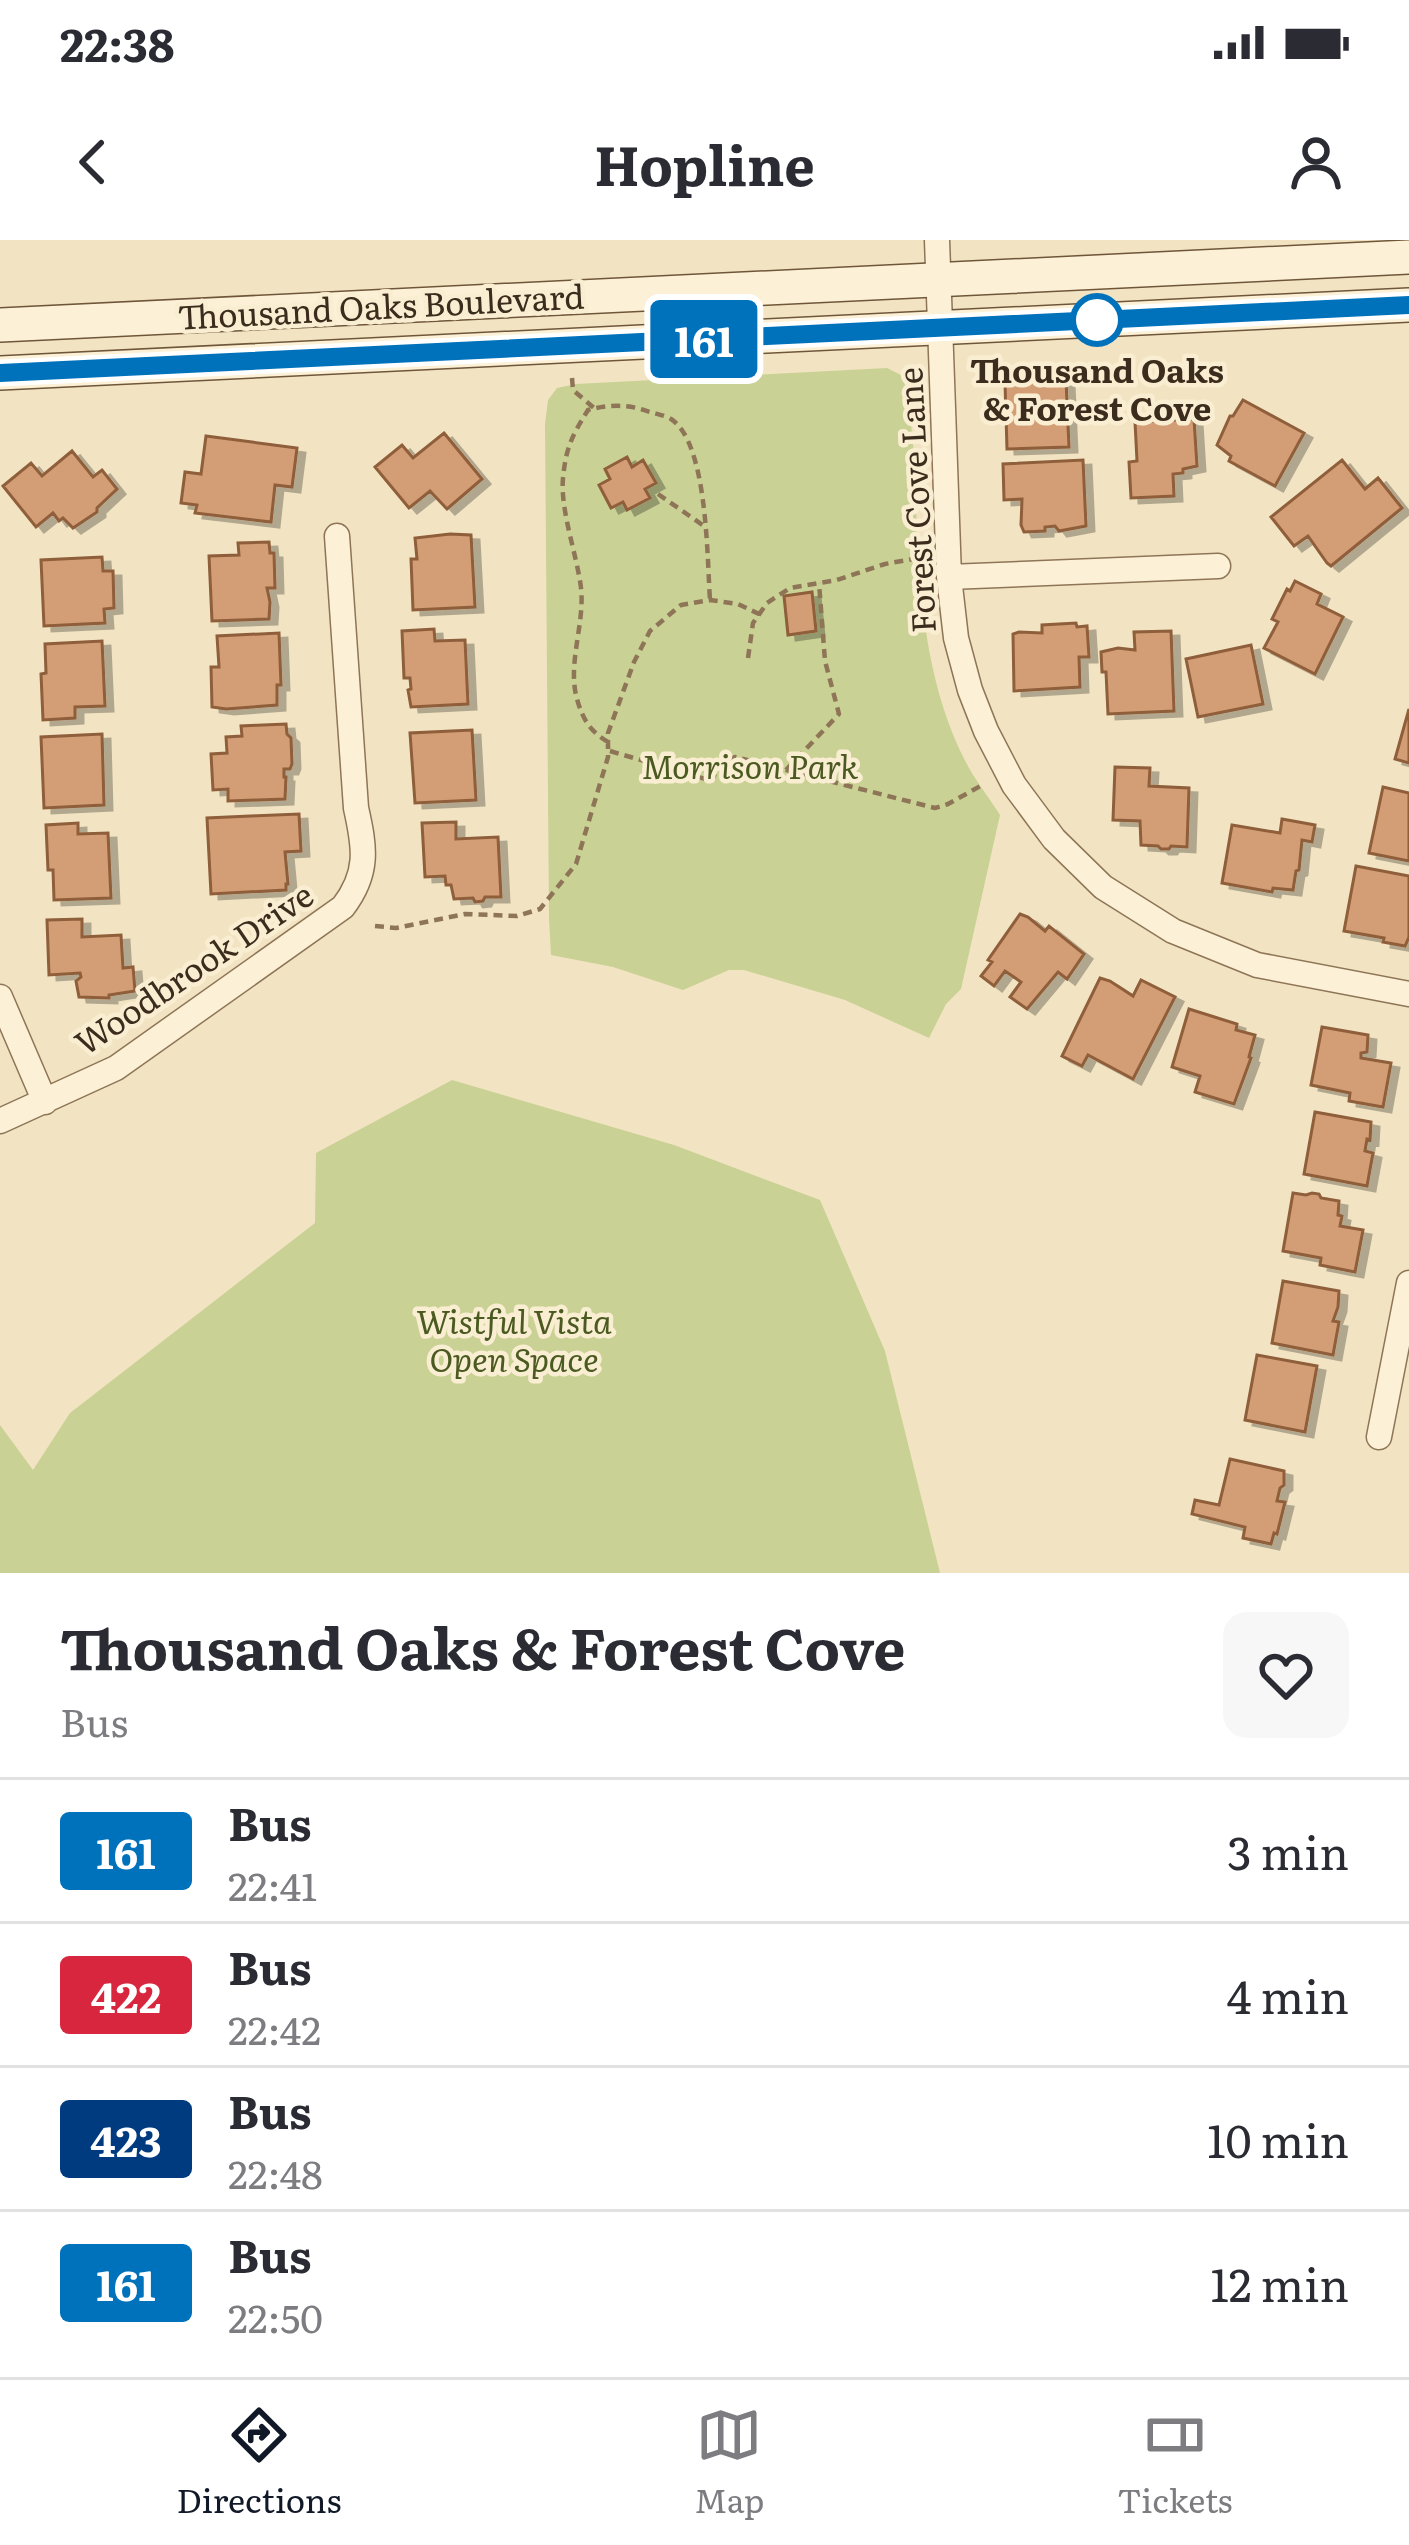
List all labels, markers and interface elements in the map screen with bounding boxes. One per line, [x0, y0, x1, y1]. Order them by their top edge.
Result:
text: 22:38 [60, 9, 174, 76]
text: Hopline [594, 122, 815, 203]
icon: back [60, 129, 126, 195]
icon: person [1283, 129, 1349, 195]
street label: Thousand Oaks Boulevard [176, 269, 585, 340]
marker: Thousand Oaks & Forest Cove [1072, 295, 1122, 345]
line badge: 161 [635, 300, 773, 378]
text: 161 [674, 308, 734, 370]
place label: Thousand Oaks & Forest Cove [970, 344, 1224, 431]
street label: Forest Cove Lane [883, 366, 946, 634]
park label: Morrison Park [642, 740, 858, 789]
street label: Woodbrook Drive [63, 869, 322, 1065]
park label: Wistful Vista Open Space [416, 1295, 612, 1382]
text: Thousand Oaks & Forest Cove [60, 1603, 905, 1688]
button: heart [1223, 1612, 1349, 1738]
text: Bus [60, 1691, 128, 1749]
text: Bus [228, 1788, 312, 1855]
text: 3 min [1227, 1817, 1349, 1884]
text: 161 [96, 1820, 156, 1882]
text: 22:41 [228, 1855, 317, 1913]
text: Bus [228, 1932, 312, 1999]
text: 4 min [1227, 1961, 1349, 2028]
text: 422 [91, 1964, 161, 2026]
text: 22:42 [228, 1999, 321, 2057]
text: Bus [228, 2076, 312, 2143]
text: 10 min [1207, 2105, 1349, 2172]
text: 423 [90, 2108, 162, 2170]
text: 22:48 [228, 2143, 323, 2201]
text: Bus [228, 2220, 312, 2287]
text: 12 min [1210, 2249, 1349, 2316]
text: 161 [96, 2252, 156, 2314]
text: 22:50 [228, 2287, 323, 2345]
tab: Directions [176, 2402, 341, 2523]
tab: Map [694, 2402, 764, 2523]
tab: Tickets [1117, 2402, 1233, 2523]

